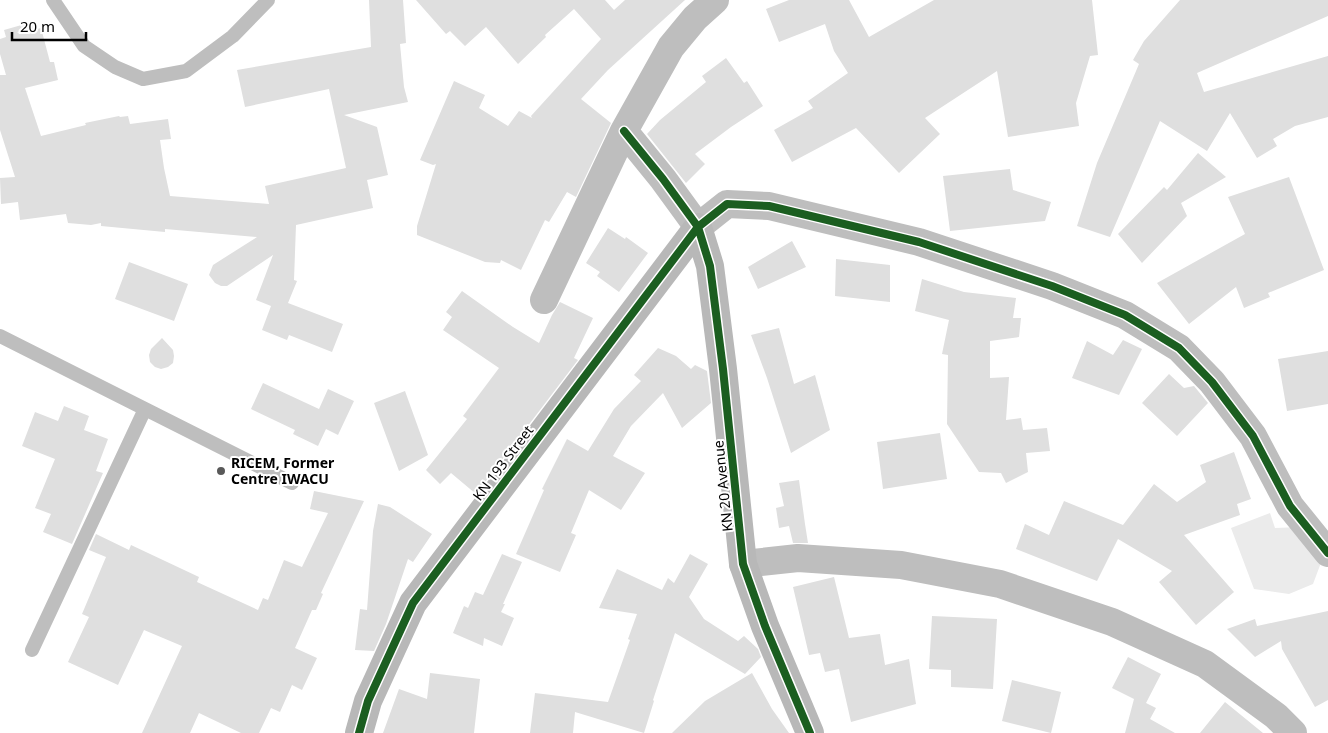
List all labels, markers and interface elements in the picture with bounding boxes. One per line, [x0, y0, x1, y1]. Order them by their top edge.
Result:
scale bar [12, 10, 86, 42]
text: 20 m [20, 16, 55, 36]
street label: KN 193 Street [468, 421, 537, 504]
street label: KN 20 Avenue [708, 439, 737, 533]
place label: RICEM, Former Centre IWACU [231, 453, 335, 488]
marker: RICEM, Former Centre IWACU [215, 465, 227, 477]

